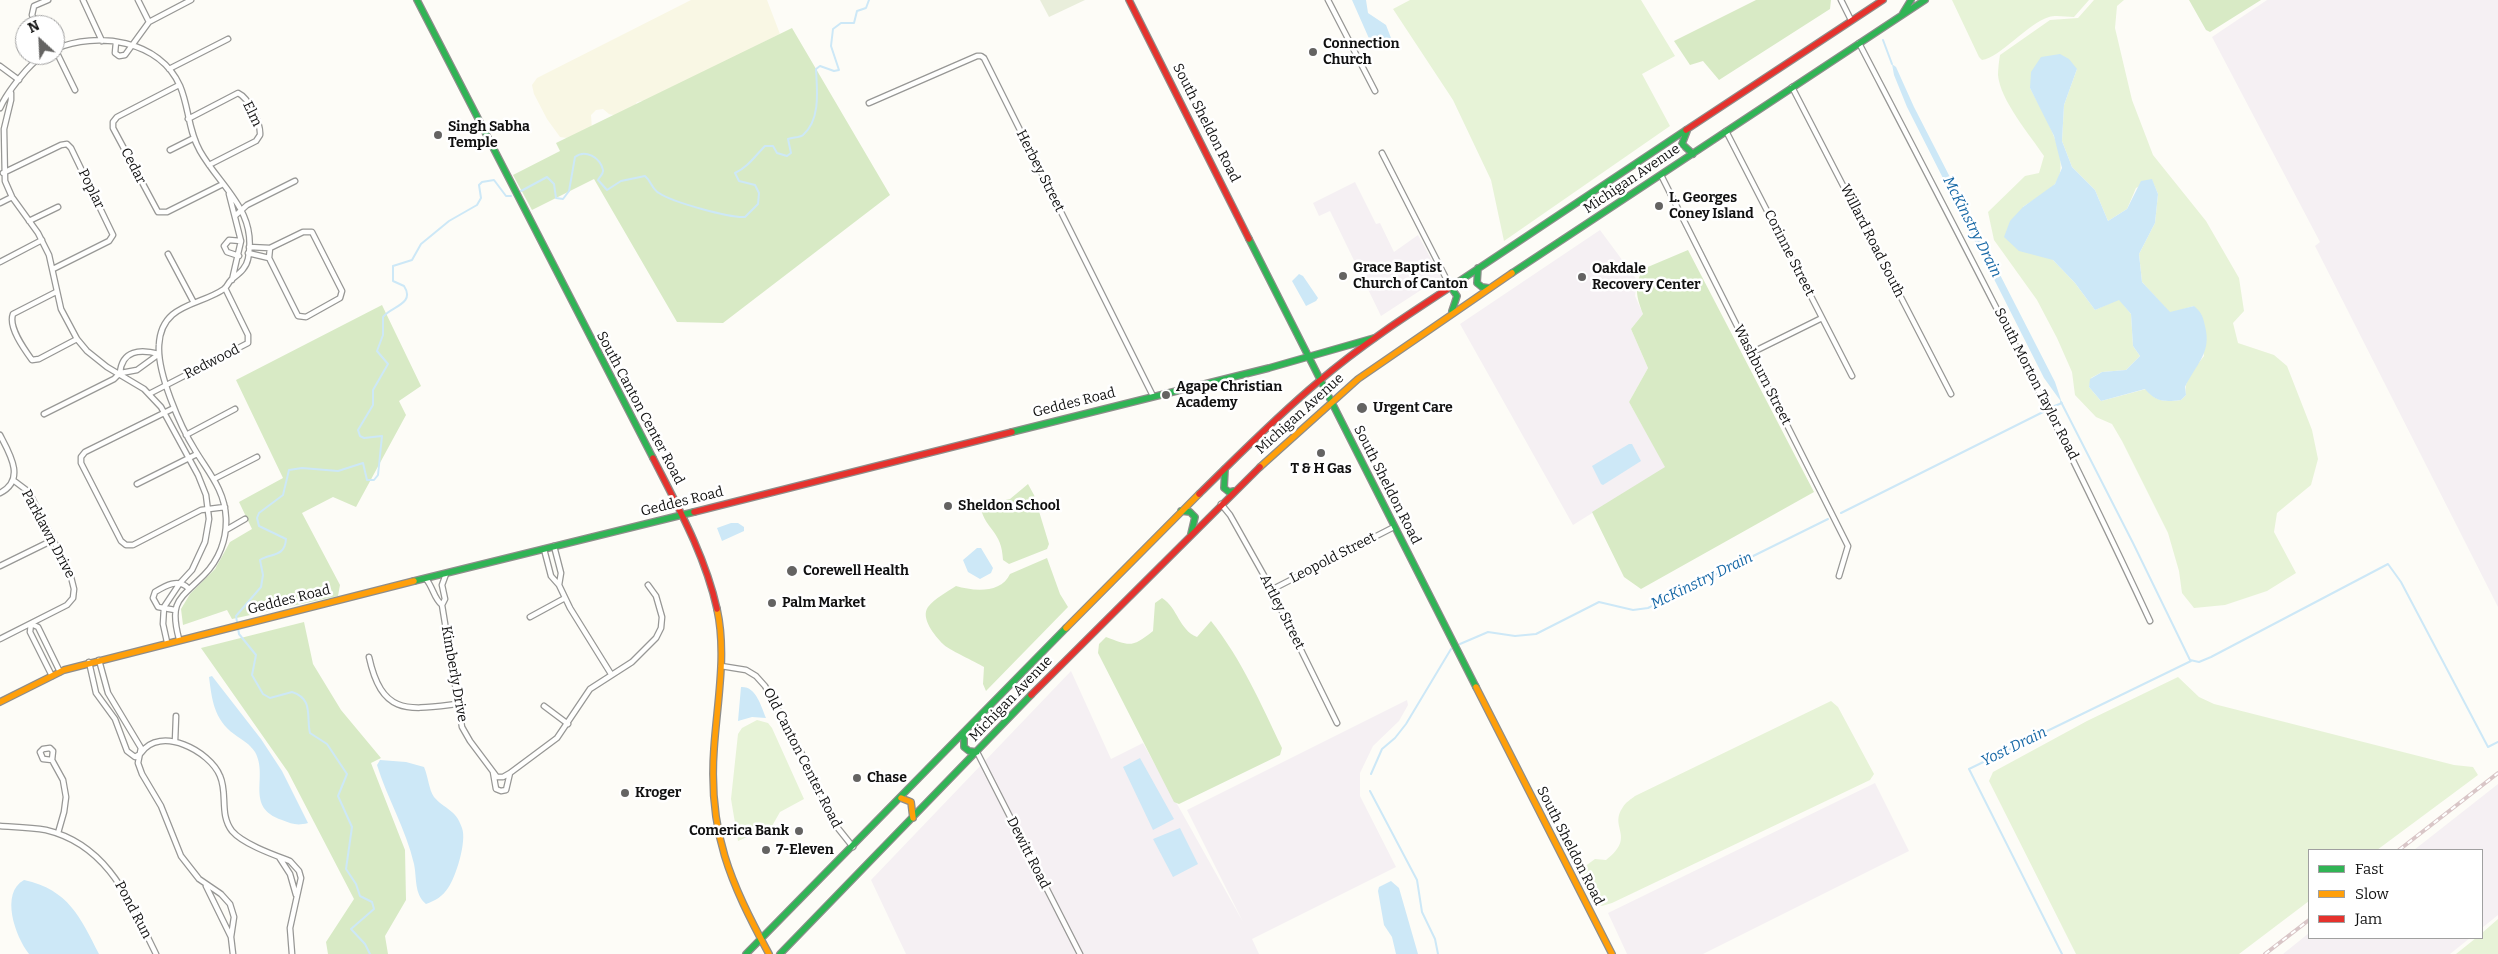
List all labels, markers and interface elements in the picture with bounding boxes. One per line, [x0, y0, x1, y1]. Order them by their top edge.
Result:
north arrow [15, 15, 65, 65]
text: N [25, 17, 42, 37]
place label: Connection Church [1323, 36, 1399, 68]
marker: Connection Church [1307, 46, 1319, 58]
street label: South Sheldon Road [1169, 61, 1243, 185]
street label: Elm [239, 99, 265, 129]
place label: Singh Sabha Temple [448, 119, 530, 152]
street label: Herbey Street [1012, 127, 1068, 215]
marker: Singh Sabha Temple [432, 129, 444, 141]
street label: Michigan Avenue [1581, 141, 1683, 217]
street label: Cedar [117, 145, 149, 187]
street label: Poplar [74, 166, 108, 212]
water label: McKinstry Drain [1939, 173, 2005, 281]
street label: Willard Road South [1836, 182, 1908, 300]
place label: L. Georges Coney Island [1669, 190, 1754, 222]
marker: L. Georges Coney Island [1653, 200, 1665, 212]
street label: Corinne Street [1760, 207, 1818, 299]
place label: Grace Baptist Church of Canton [1353, 260, 1468, 292]
place label: Oakdale Recovery Center [1592, 261, 1701, 294]
marker: Grace Baptist Church of Canton [1337, 270, 1349, 282]
marker: Oakdale Recovery Center [1576, 271, 1588, 283]
street label: South Morton Taylor Road [1990, 305, 2082, 463]
street label: Washburn Street [1730, 322, 1794, 428]
street label: South Canton Center Road [592, 329, 688, 487]
street label: Redwood [181, 341, 243, 383]
street label: Michigan Avenue [1253, 370, 1347, 458]
place label: Agape Christian Academy [1176, 379, 1282, 412]
street label: Geddes Road [1031, 385, 1117, 421]
marker: Agape Christian Academy [1160, 389, 1172, 401]
place label: Urgent Care [1373, 400, 1453, 416]
marker: Urgent Care [1355, 401, 1369, 415]
street label: South Sheldon Road [1350, 423, 1424, 547]
marker: T & H Gas [1315, 447, 1327, 459]
place label: T & H Gas [1290, 461, 1352, 477]
street label: Geddes Road [639, 484, 725, 520]
street label: Parklawn Drive [18, 487, 78, 581]
place label: Sheldon School [958, 498, 1060, 514]
marker: Sheldon School [942, 500, 954, 512]
street label: Leopold Street [1287, 529, 1379, 587]
water label: McKinstry Drain [1648, 549, 1756, 613]
place label: Corewell Health [803, 563, 909, 579]
marker: Corewell Health [785, 564, 799, 578]
street label: Artley Street [1256, 572, 1308, 652]
street label: Geddes Road [246, 582, 332, 618]
place label: Palm Market [782, 595, 866, 611]
marker: Palm Market [766, 597, 778, 609]
street label: Kimberly Drive [437, 625, 471, 723]
street label: Michigan Avenue [966, 653, 1056, 745]
street label: Old Canton Center Road [759, 685, 845, 831]
water label: Yost Drain [1978, 723, 2050, 771]
place label: Chase [867, 770, 907, 786]
marker: Chase [851, 772, 863, 784]
street label: South Sheldon Road [1533, 784, 1607, 908]
place label: Kroger [635, 785, 681, 801]
marker: Kroger [619, 787, 631, 799]
street label: Dewitt Road [1003, 814, 1053, 892]
place label: Comerica Bank [689, 823, 789, 839]
marker: Comerica Bank [793, 825, 805, 837]
place label: 7-Eleven [776, 842, 834, 858]
marker: 7-Eleven [760, 844, 772, 856]
legend [2308, 849, 2483, 939]
text: Fast [2355, 860, 2384, 878]
street label: Pond Run [111, 878, 155, 942]
text: Slow [2355, 885, 2389, 903]
text: Jam [2355, 910, 2382, 928]

